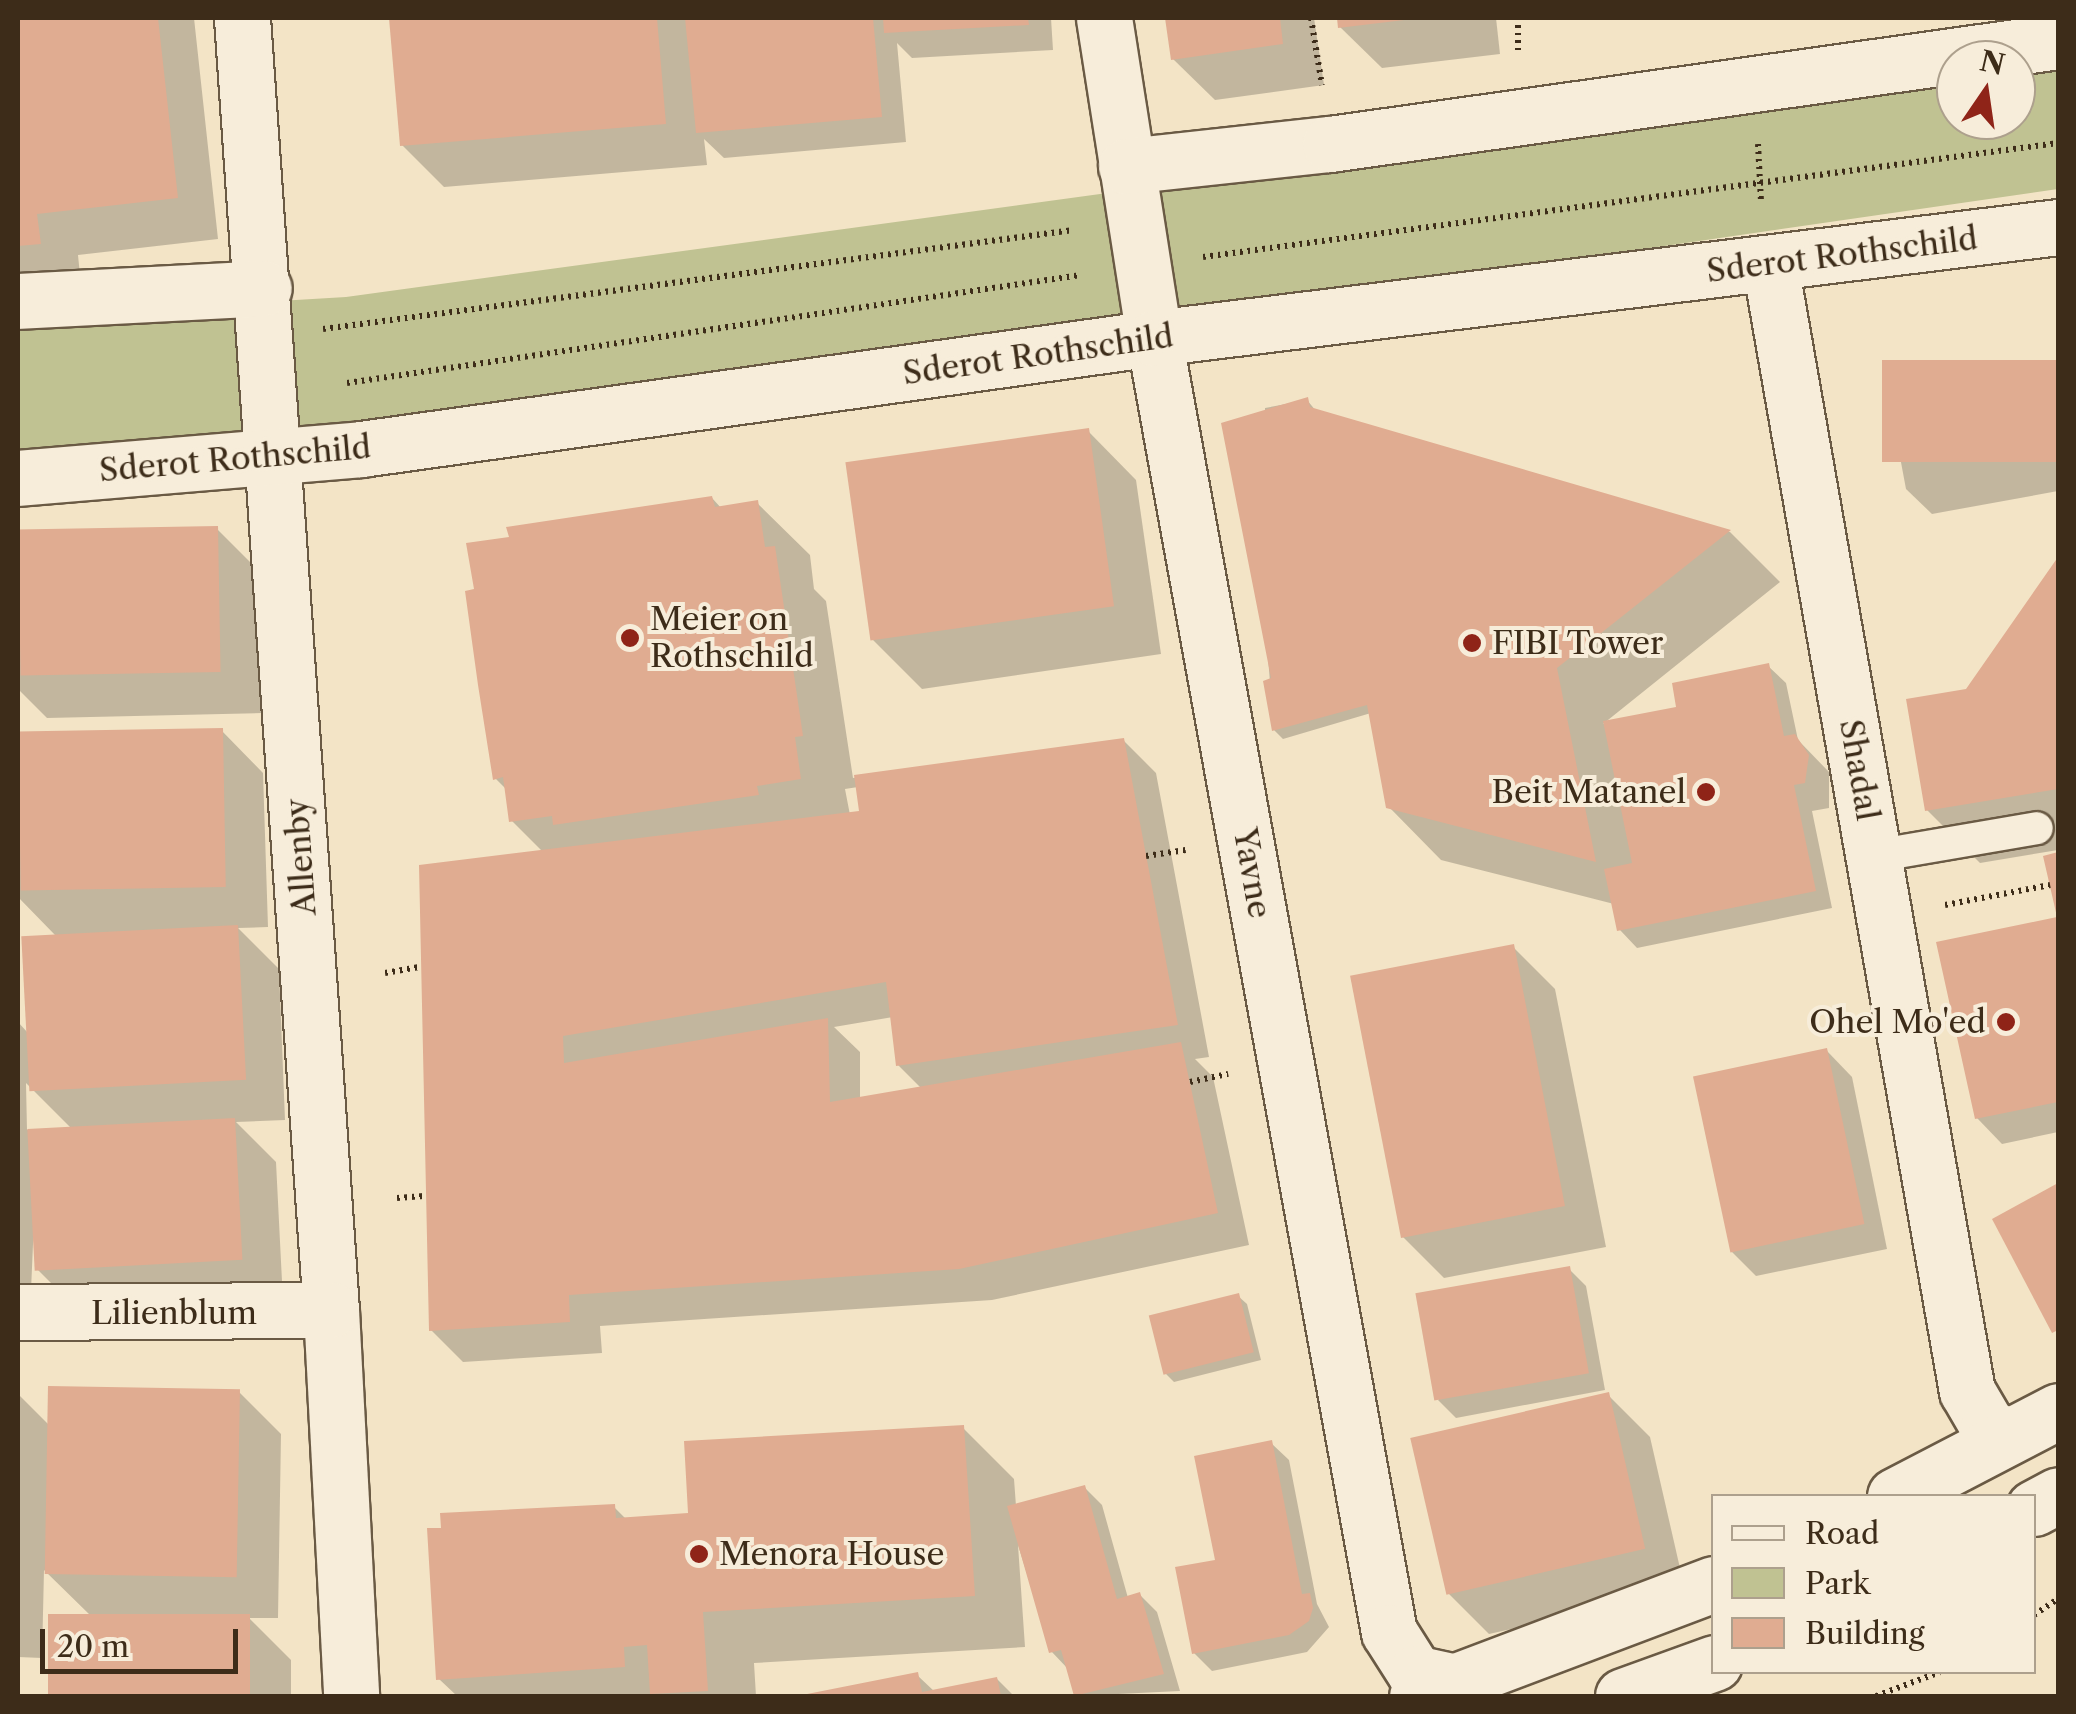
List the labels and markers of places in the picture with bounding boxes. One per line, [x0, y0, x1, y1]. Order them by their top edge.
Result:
place label: Meier on Rothschild [650, 601, 814, 676]
place label: FIBI Tower [1492, 624, 1664, 662]
marker: Meier on Rothschild [619, 627, 641, 649]
marker: FIBI Tower [1461, 632, 1483, 654]
place label: Beit Matanel [1492, 773, 1686, 811]
marker: Beit Matanel [1695, 781, 1717, 803]
place label: Ohel Mo'ed [1809, 1003, 1986, 1041]
marker: Ohel Mo'ed [1995, 1011, 2017, 1033]
place label: Menora House [719, 1535, 945, 1573]
marker: Menora House [688, 1543, 710, 1565]

